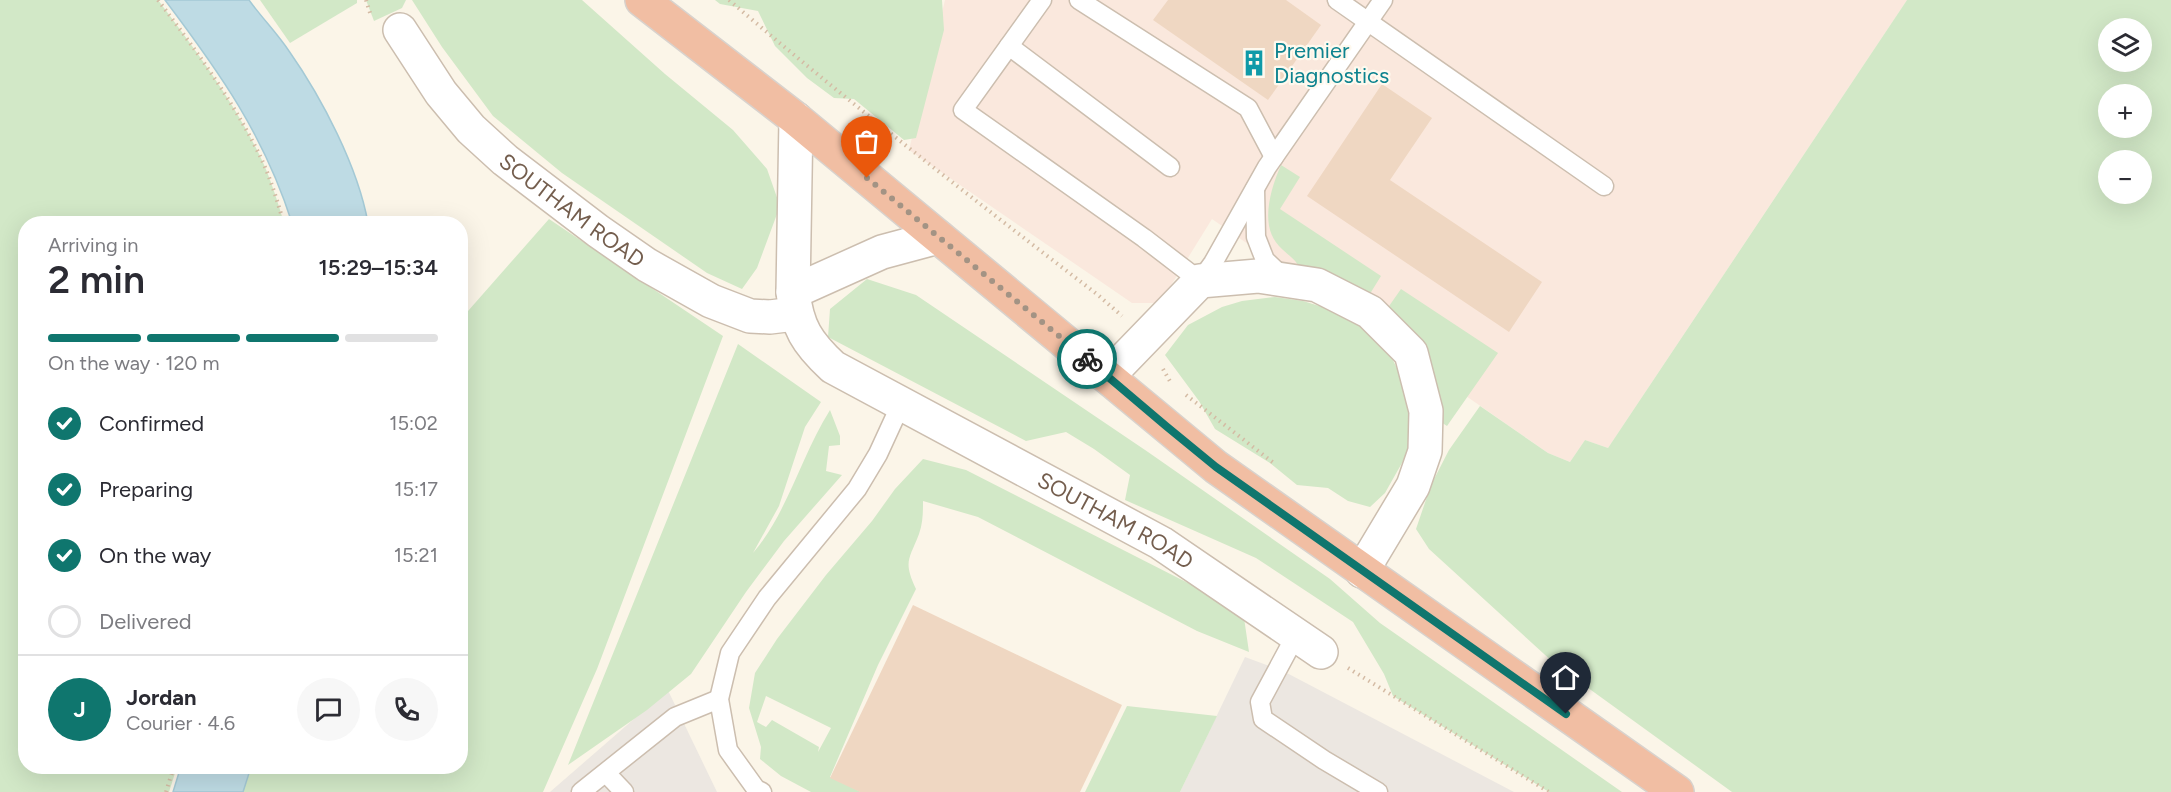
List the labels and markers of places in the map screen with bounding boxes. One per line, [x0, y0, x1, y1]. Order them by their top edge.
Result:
place label: Premier Diagnostics [1274, 37, 1389, 89]
building icon: Premier Diagnostics [1239, 48, 1269, 78]
pin [841, 116, 892, 178]
pin [1540, 652, 1591, 714]

